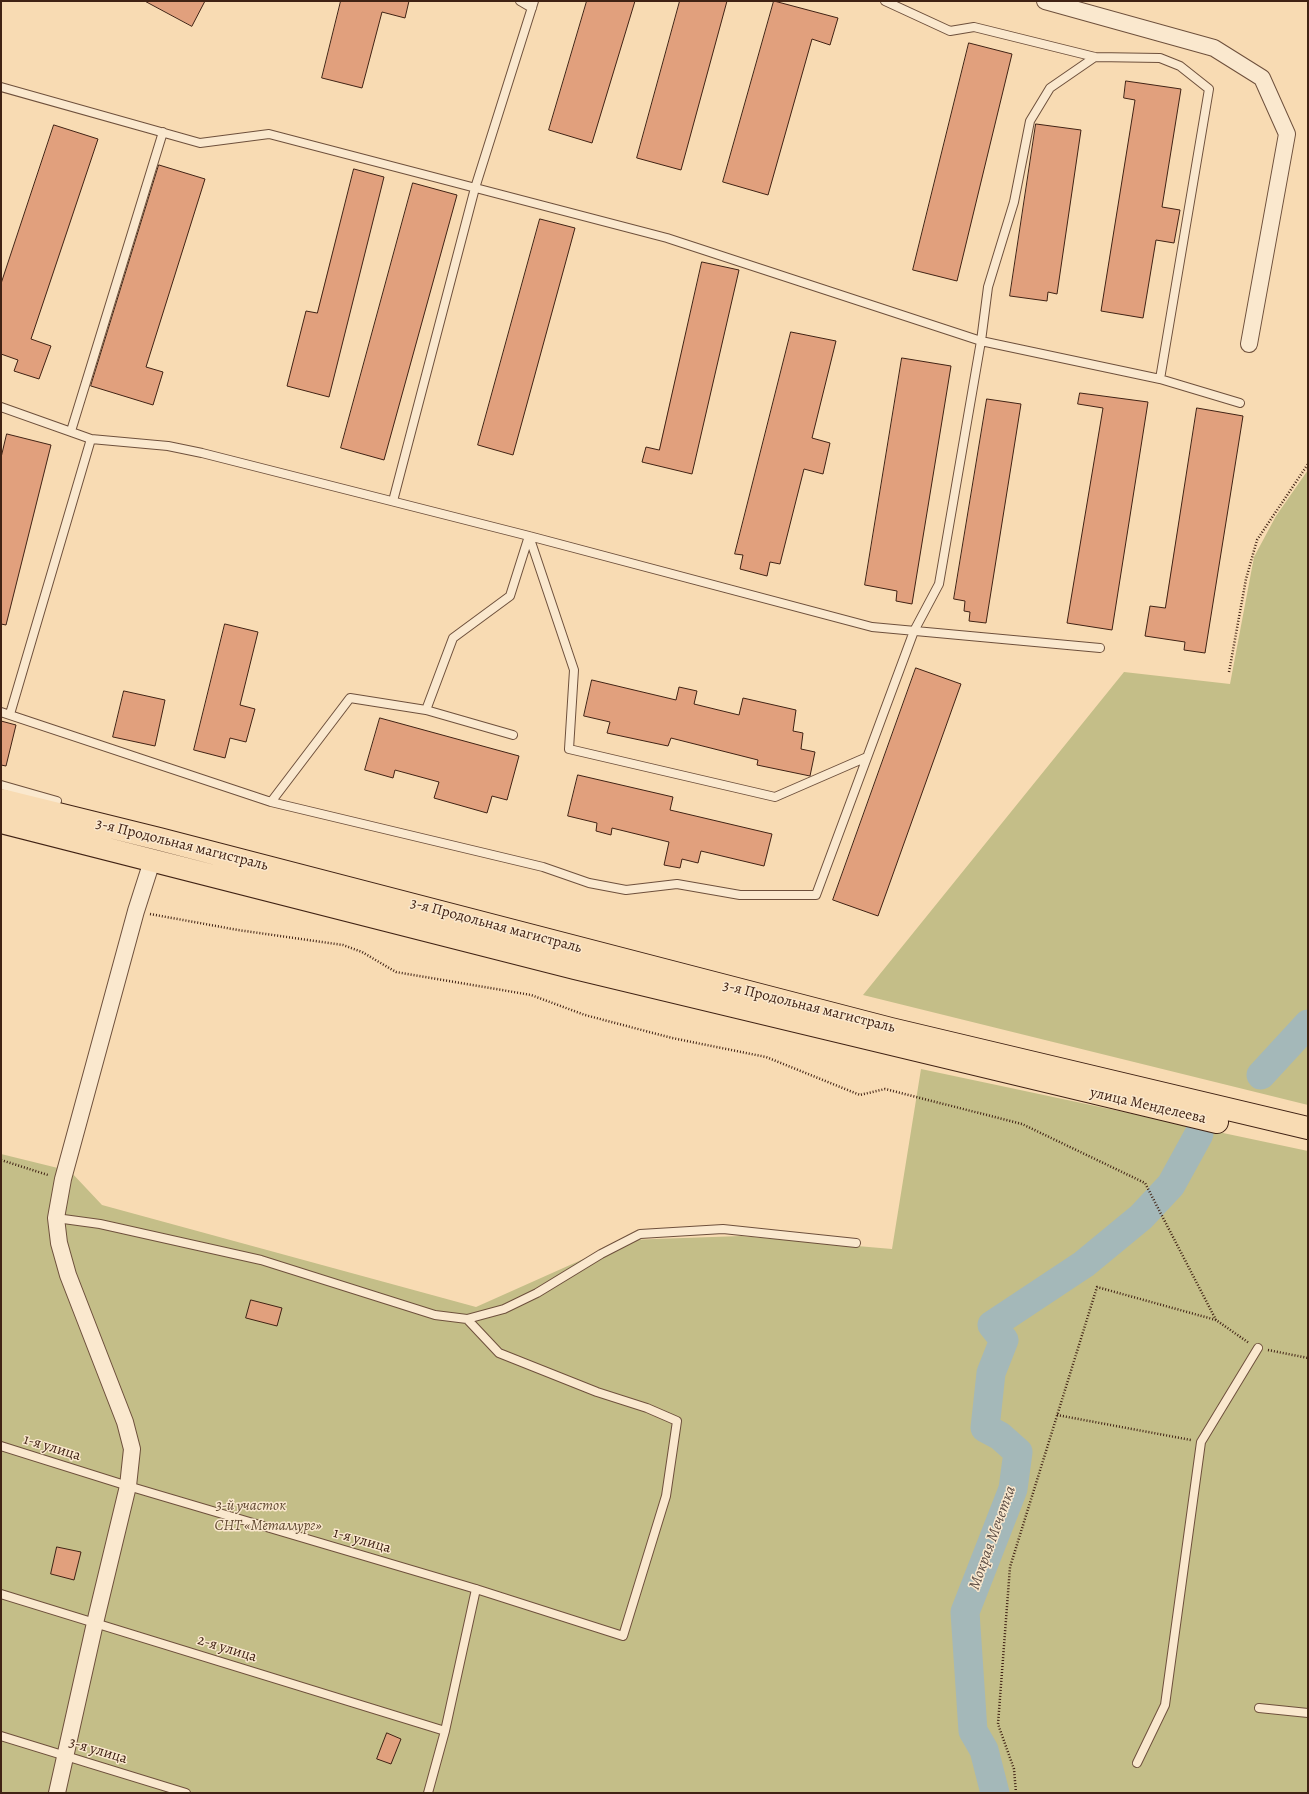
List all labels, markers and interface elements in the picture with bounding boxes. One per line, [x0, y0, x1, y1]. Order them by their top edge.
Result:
street label: 3-я Продольная магистраль [94, 815, 270, 875]
street label: 3-я Продольная магистраль [408, 894, 584, 958]
street label: 3-я Продольная магистраль [721, 977, 897, 1037]
street label: улица Менделеева [1088, 1084, 1208, 1128]
street label: 1-я улица [21, 1431, 83, 1465]
water label: Мокрая Мечетка [965, 1483, 1021, 1593]
park label: 3-й участок [216, 1497, 286, 1515]
park label: СНТ «Металлург» [214, 1517, 322, 1535]
street label: 1-я улица [331, 1524, 393, 1558]
street label: 2-я улица [195, 1631, 259, 1667]
street label: 3-я улица [67, 1734, 129, 1768]

